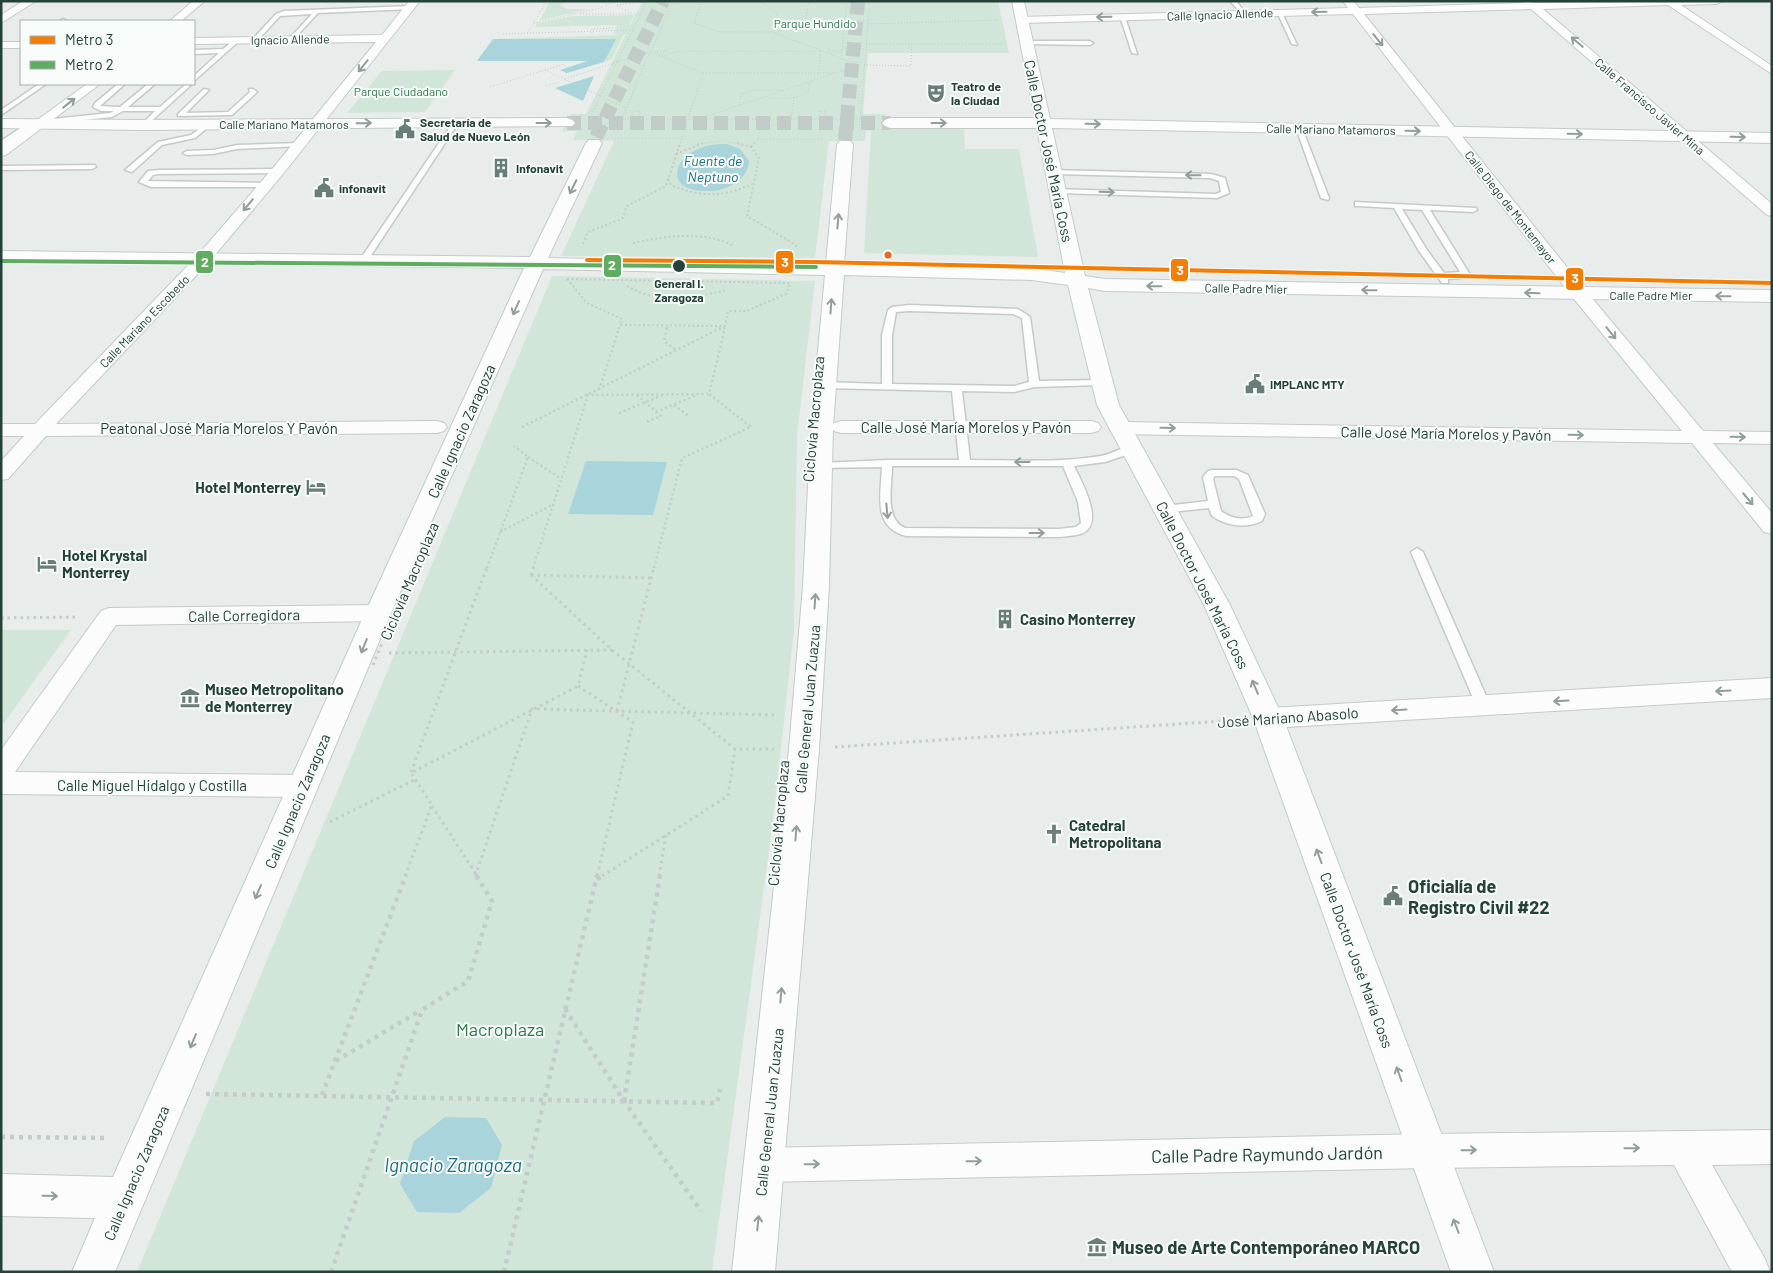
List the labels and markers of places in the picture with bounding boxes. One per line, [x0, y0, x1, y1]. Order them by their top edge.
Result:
place label: Teatro de la Ciudad [951, 79, 1002, 107]
theatre icon: Teatro de la Ciudad [925, 82, 947, 104]
place label: Secretaría de Salud de Nuevo León [420, 115, 530, 143]
public building icon: Secretaría de Salud de Nuevo León [394, 118, 416, 140]
building icon: Infonavit [490, 157, 512, 179]
place label: Infonavit [516, 161, 564, 175]
public building icon: infonavit [313, 177, 335, 199]
place label: infonavit [339, 181, 387, 195]
unlabelled marker [883, 250, 893, 260]
marker: General I. Zaragoza [671, 258, 687, 274]
place label: General I. Zaragoza [654, 276, 704, 304]
public building icon: IMPLANC MTY [1244, 373, 1266, 395]
place label: IMPLANC MTY [1270, 377, 1345, 391]
hotel icon: Hotel Monterrey [305, 476, 327, 498]
place label: Hotel Monterrey [195, 478, 301, 496]
place label: Hotel Krystal Monterrey [62, 546, 147, 581]
hotel icon: Hotel Krystal Monterrey [36, 553, 58, 575]
building icon: Casino Monterrey [994, 608, 1016, 630]
place label: Casino Monterrey [1020, 610, 1136, 628]
place label: Museo Metropolitano de Monterrey [205, 680, 344, 715]
museum icon: Museo Metropolitano de Monterrey [179, 687, 201, 709]
place label: Catedral Metropolitana [1069, 816, 1161, 851]
church icon: Catedral Metropolitana [1043, 823, 1065, 845]
place label: Oficialía de Registro Civil #22 [1408, 875, 1550, 918]
public building icon: Oficialía de Registro Civil #22 [1382, 885, 1404, 907]
museum icon: Museo de Arte Contemporáneo MARCO [1086, 1236, 1108, 1258]
place label: Museo de Arte Contemporáneo MARCO [1112, 1236, 1420, 1258]

